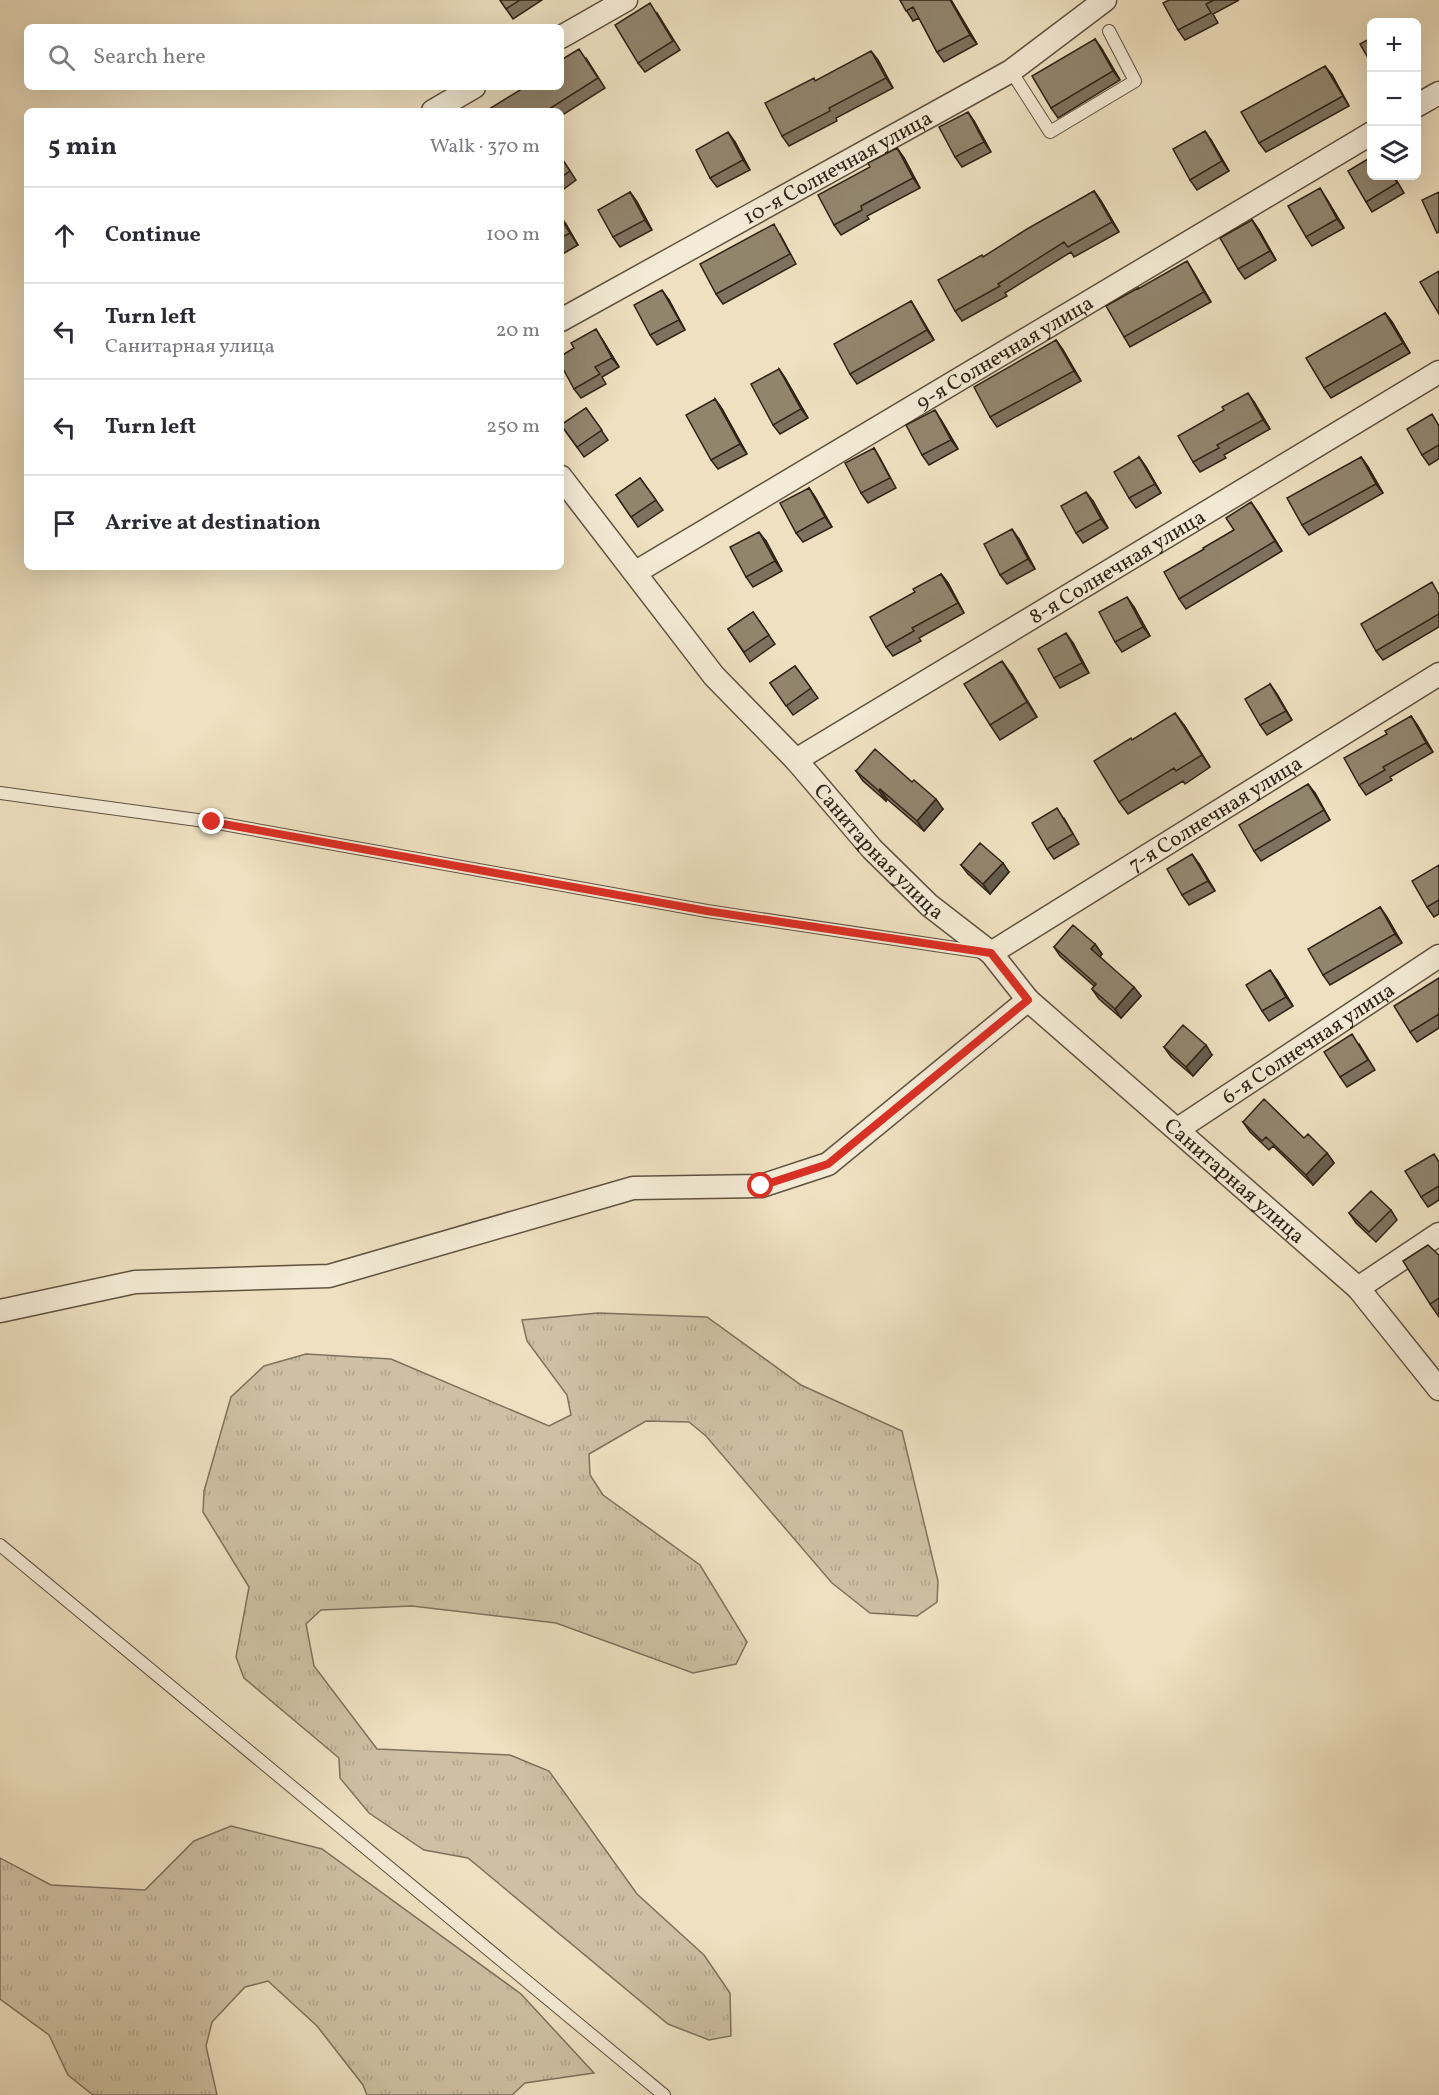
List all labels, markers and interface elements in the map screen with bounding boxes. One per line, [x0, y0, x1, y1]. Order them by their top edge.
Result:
map controls [1367, 18, 1421, 180]
button: + [1367, 18, 1421, 72]
search box [24, 24, 564, 90]
icon: search [45, 41, 78, 74]
text: Search here [93, 42, 206, 73]
button: − [1367, 72, 1421, 126]
street label: 10-я Солнечная улица [738, 104, 938, 232]
button: layers [1367, 126, 1421, 180]
text: 5 min [48, 129, 117, 165]
text: Walk · 370 m [430, 133, 540, 161]
icon: ahead [48, 219, 81, 252]
text: Continue [105, 220, 201, 251]
text: 100 m [486, 221, 540, 249]
street label: 9-я Солнечная улица [911, 289, 1099, 418]
text: Turn left [105, 302, 196, 333]
icon: left [48, 315, 81, 348]
text: 20 m [496, 317, 540, 345]
text: Санитарная улица [105, 333, 275, 361]
icon: left [48, 411, 81, 444]
text: Turn left [105, 412, 196, 443]
text: 250 m [486, 413, 540, 441]
street label: 8-я Солнечная улица [1024, 503, 1212, 632]
icon: arrive [48, 507, 81, 540]
text: Arrive at destination [105, 508, 321, 539]
street label: 7-я Солнечная улица [1123, 750, 1308, 880]
street label: Санитарная улица [806, 778, 949, 927]
route end [198, 808, 224, 834]
street label: 6-я Солнечная улица [1217, 976, 1401, 1112]
street label: Санитарная улица [1157, 1112, 1311, 1251]
route start [747, 1172, 773, 1198]

